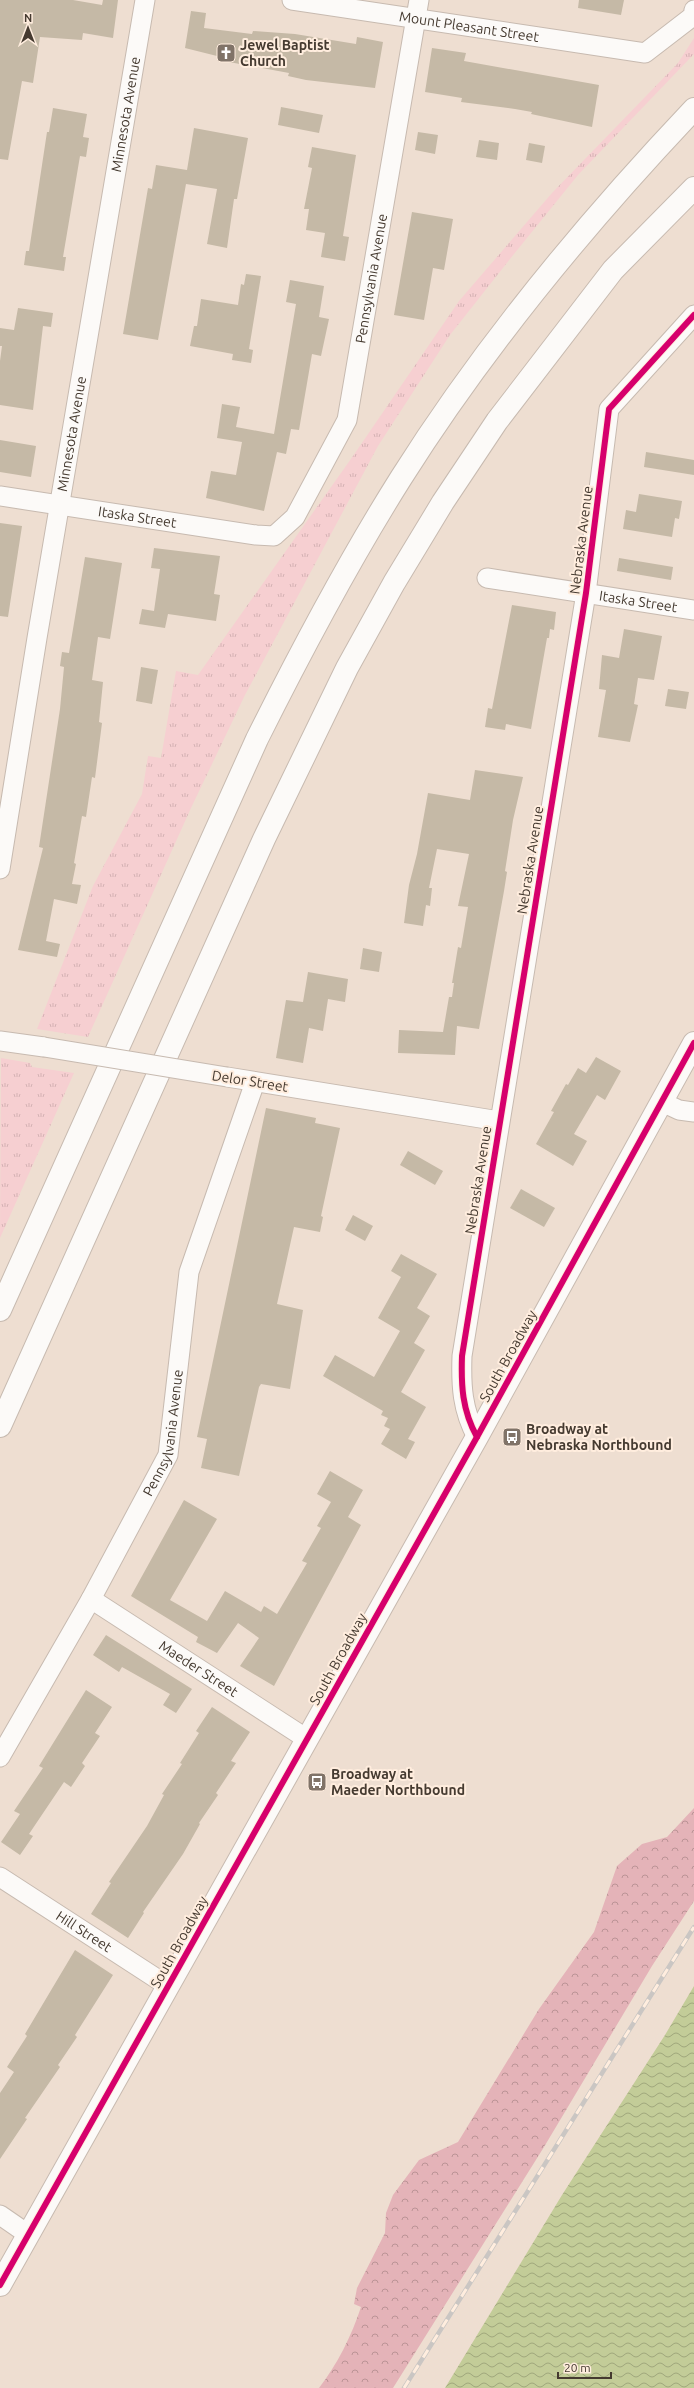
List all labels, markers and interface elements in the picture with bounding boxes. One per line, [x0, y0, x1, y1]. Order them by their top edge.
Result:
north arrow [8, 8, 48, 48]
street label: Mount Pleasant Street [398, 8, 541, 45]
text: N [24, 12, 32, 24]
place label: Jewel Baptist Church [240, 37, 330, 69]
church icon: Jewel Baptist Church [215, 42, 237, 64]
street label: Minnesota Avenue [108, 56, 143, 173]
street label: Pennsylvania Avenue [352, 212, 390, 345]
street label: Minnesota Avenue [54, 375, 89, 493]
street label: Nebraska Avenue [566, 485, 596, 595]
street label: Itaska Street [97, 503, 178, 531]
street label: Itaska Street [598, 587, 679, 615]
street label: Nebraska Avenue [514, 805, 546, 915]
street label: Delor Street [211, 1067, 290, 1095]
street label: Nebraska Avenue [462, 1125, 494, 1235]
street label: South Broadway [476, 1307, 540, 1405]
street label: Pennsylvania Avenue [140, 1369, 186, 1499]
place label: Broadway at Nebraska Northbound [526, 1421, 672, 1453]
bus stop icon: Broadway at Nebraska Northbound [501, 1426, 523, 1448]
street label: South Broadway [306, 1610, 370, 1708]
street label: Maeder Street [156, 1637, 241, 1700]
place label: Broadway at Maeder Northbound [331, 1766, 465, 1798]
bus stop icon: Broadway at Maeder Northbound [306, 1771, 328, 1793]
street label: South Broadway [147, 1893, 211, 1991]
street label: Hill Street [53, 1908, 115, 1956]
scale bar [558, 2354, 611, 2380]
text: 20 m [564, 2361, 591, 2374]

